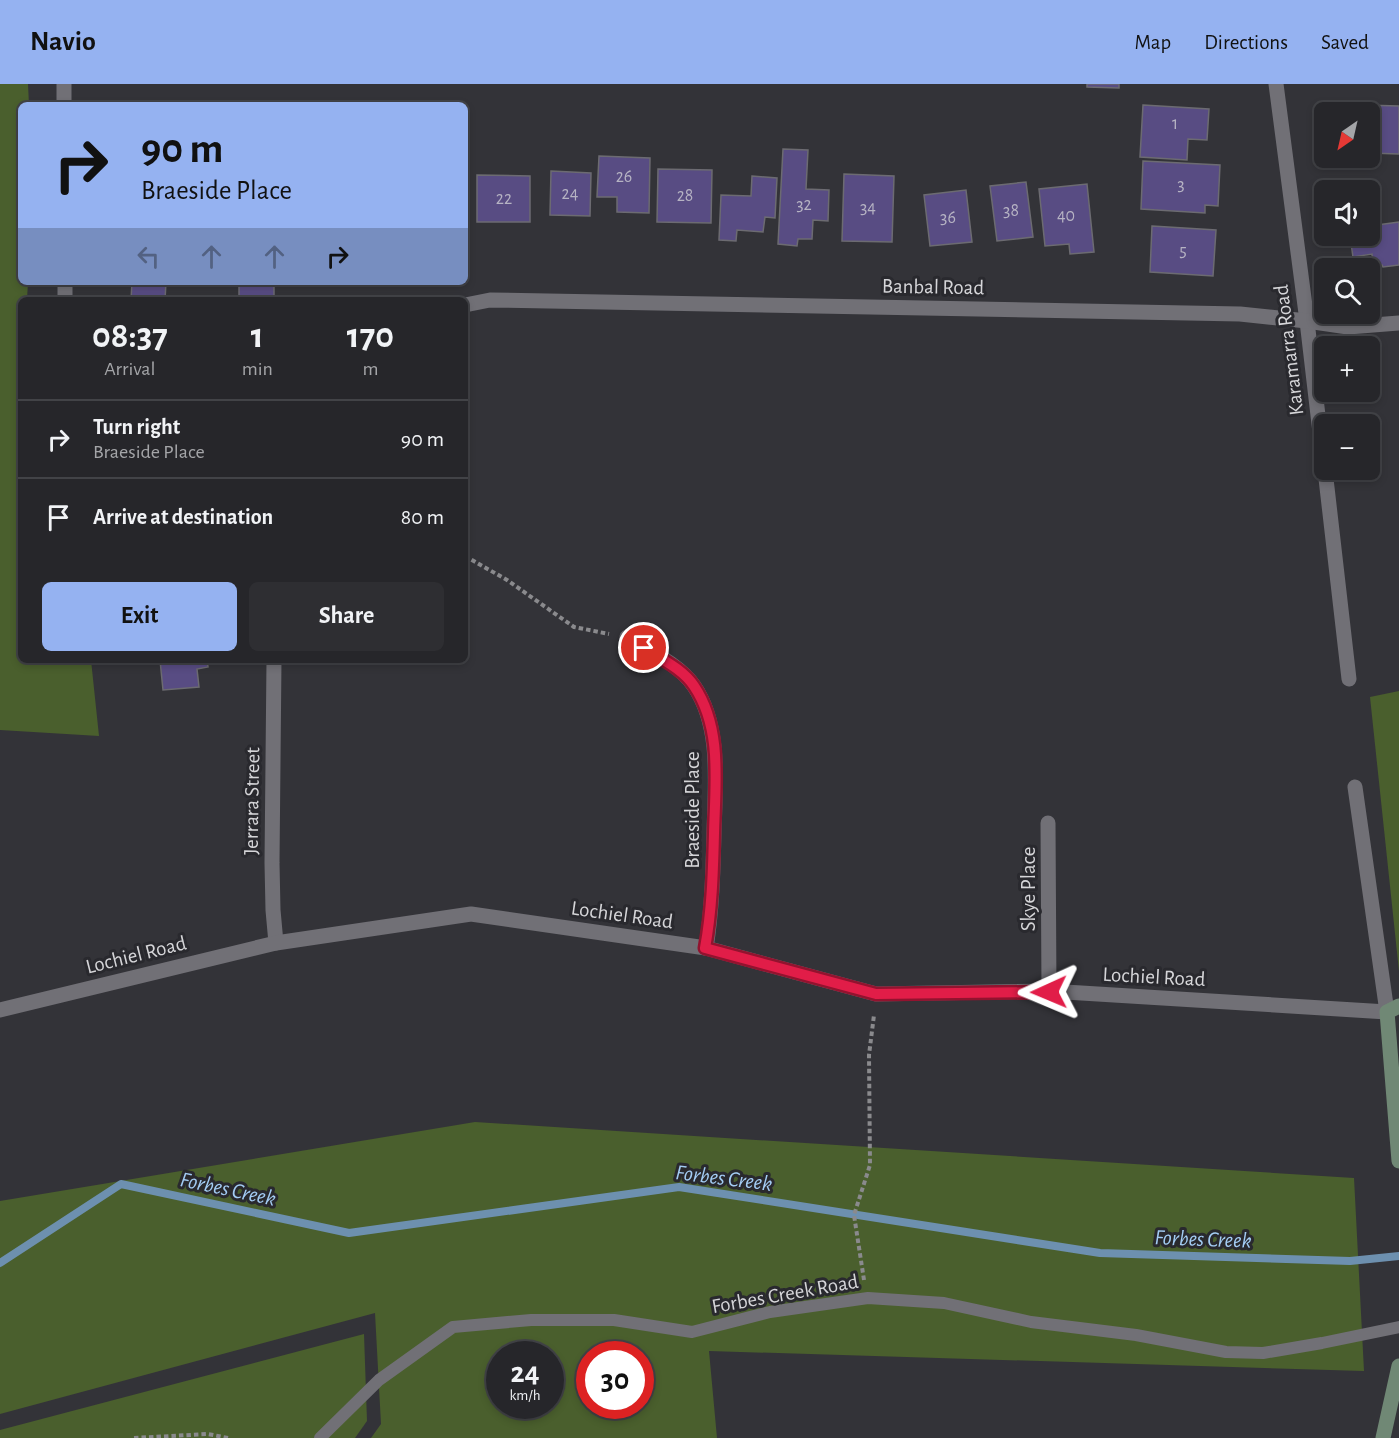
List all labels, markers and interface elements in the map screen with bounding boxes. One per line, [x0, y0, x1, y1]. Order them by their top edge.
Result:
text: Navio [30, 28, 96, 56]
text: Map [1135, 32, 1171, 53]
text: Directions [1204, 32, 1288, 53]
text: Saved [1321, 32, 1369, 53]
north arrow [1314, 102, 1380, 168]
map controls [1314, 102, 1380, 480]
house number: 1 [1172, 115, 1178, 133]
icon: right [42, 126, 120, 204]
text: 90 m [141, 128, 223, 170]
house number: 26 [616, 168, 632, 186]
house number: 3 [1177, 176, 1185, 194]
text: Braeside Place [141, 177, 292, 204]
button: sound [1314, 180, 1380, 246]
house number: 24 [562, 185, 579, 203]
house number: 28 [677, 187, 693, 205]
house number: 22 [496, 190, 512, 208]
house number: 32 [796, 196, 812, 214]
house number: 34 [860, 199, 876, 217]
house number: 38 [1003, 202, 1019, 220]
house number: 40 [1057, 207, 1075, 225]
house number: 36 [940, 209, 956, 227]
icon: left [132, 240, 165, 273]
icon: ahead [195, 240, 228, 273]
icon: ahead [258, 240, 291, 273]
icon: right [321, 240, 354, 273]
house number: 5 [1179, 242, 1187, 260]
button: search [1314, 258, 1380, 324]
street label: Banbal Road [882, 276, 985, 298]
street label: Karamarra Road [1271, 283, 1307, 417]
text: 08:37 [92, 318, 168, 354]
text: 1 [251, 318, 264, 354]
text: 170 [347, 318, 394, 354]
button: + [1314, 336, 1380, 402]
text: Arrival [104, 359, 156, 379]
text: min [242, 359, 273, 379]
text: m [362, 359, 378, 379]
button: − [1314, 414, 1380, 480]
text: Turn right [93, 416, 180, 438]
icon: right [42, 423, 75, 456]
text: 90 m [401, 428, 444, 450]
text: Braeside Place [93, 442, 205, 462]
icon: arrive [42, 501, 75, 534]
text: Arrive at destination [93, 506, 273, 528]
text: 80 m [401, 506, 444, 528]
button: Exit [42, 582, 237, 651]
button: Share [249, 582, 444, 651]
pin [618, 622, 669, 673]
icon: arrive [627, 631, 660, 664]
street label: Jerrara Street [241, 747, 263, 855]
street label: Braeside Place [682, 751, 703, 869]
street label: Skye Place [1018, 847, 1039, 931]
street label: Lochiel Road [570, 897, 675, 933]
street label: Lochiel Road [84, 932, 189, 978]
position arrow [1017, 960, 1081, 1024]
street label: Lochiel Road [1102, 964, 1206, 990]
water label: Forbes Creek [674, 1161, 774, 1195]
water label: Forbes Creek [178, 1168, 278, 1210]
water label: Forbes Creek [1154, 1226, 1252, 1252]
street label: Forbes Creek Road [710, 1271, 860, 1317]
speed limit sign: 30 [576, 1341, 654, 1419]
text: 24 [510, 1358, 540, 1388]
text: km/h [510, 1388, 540, 1403]

